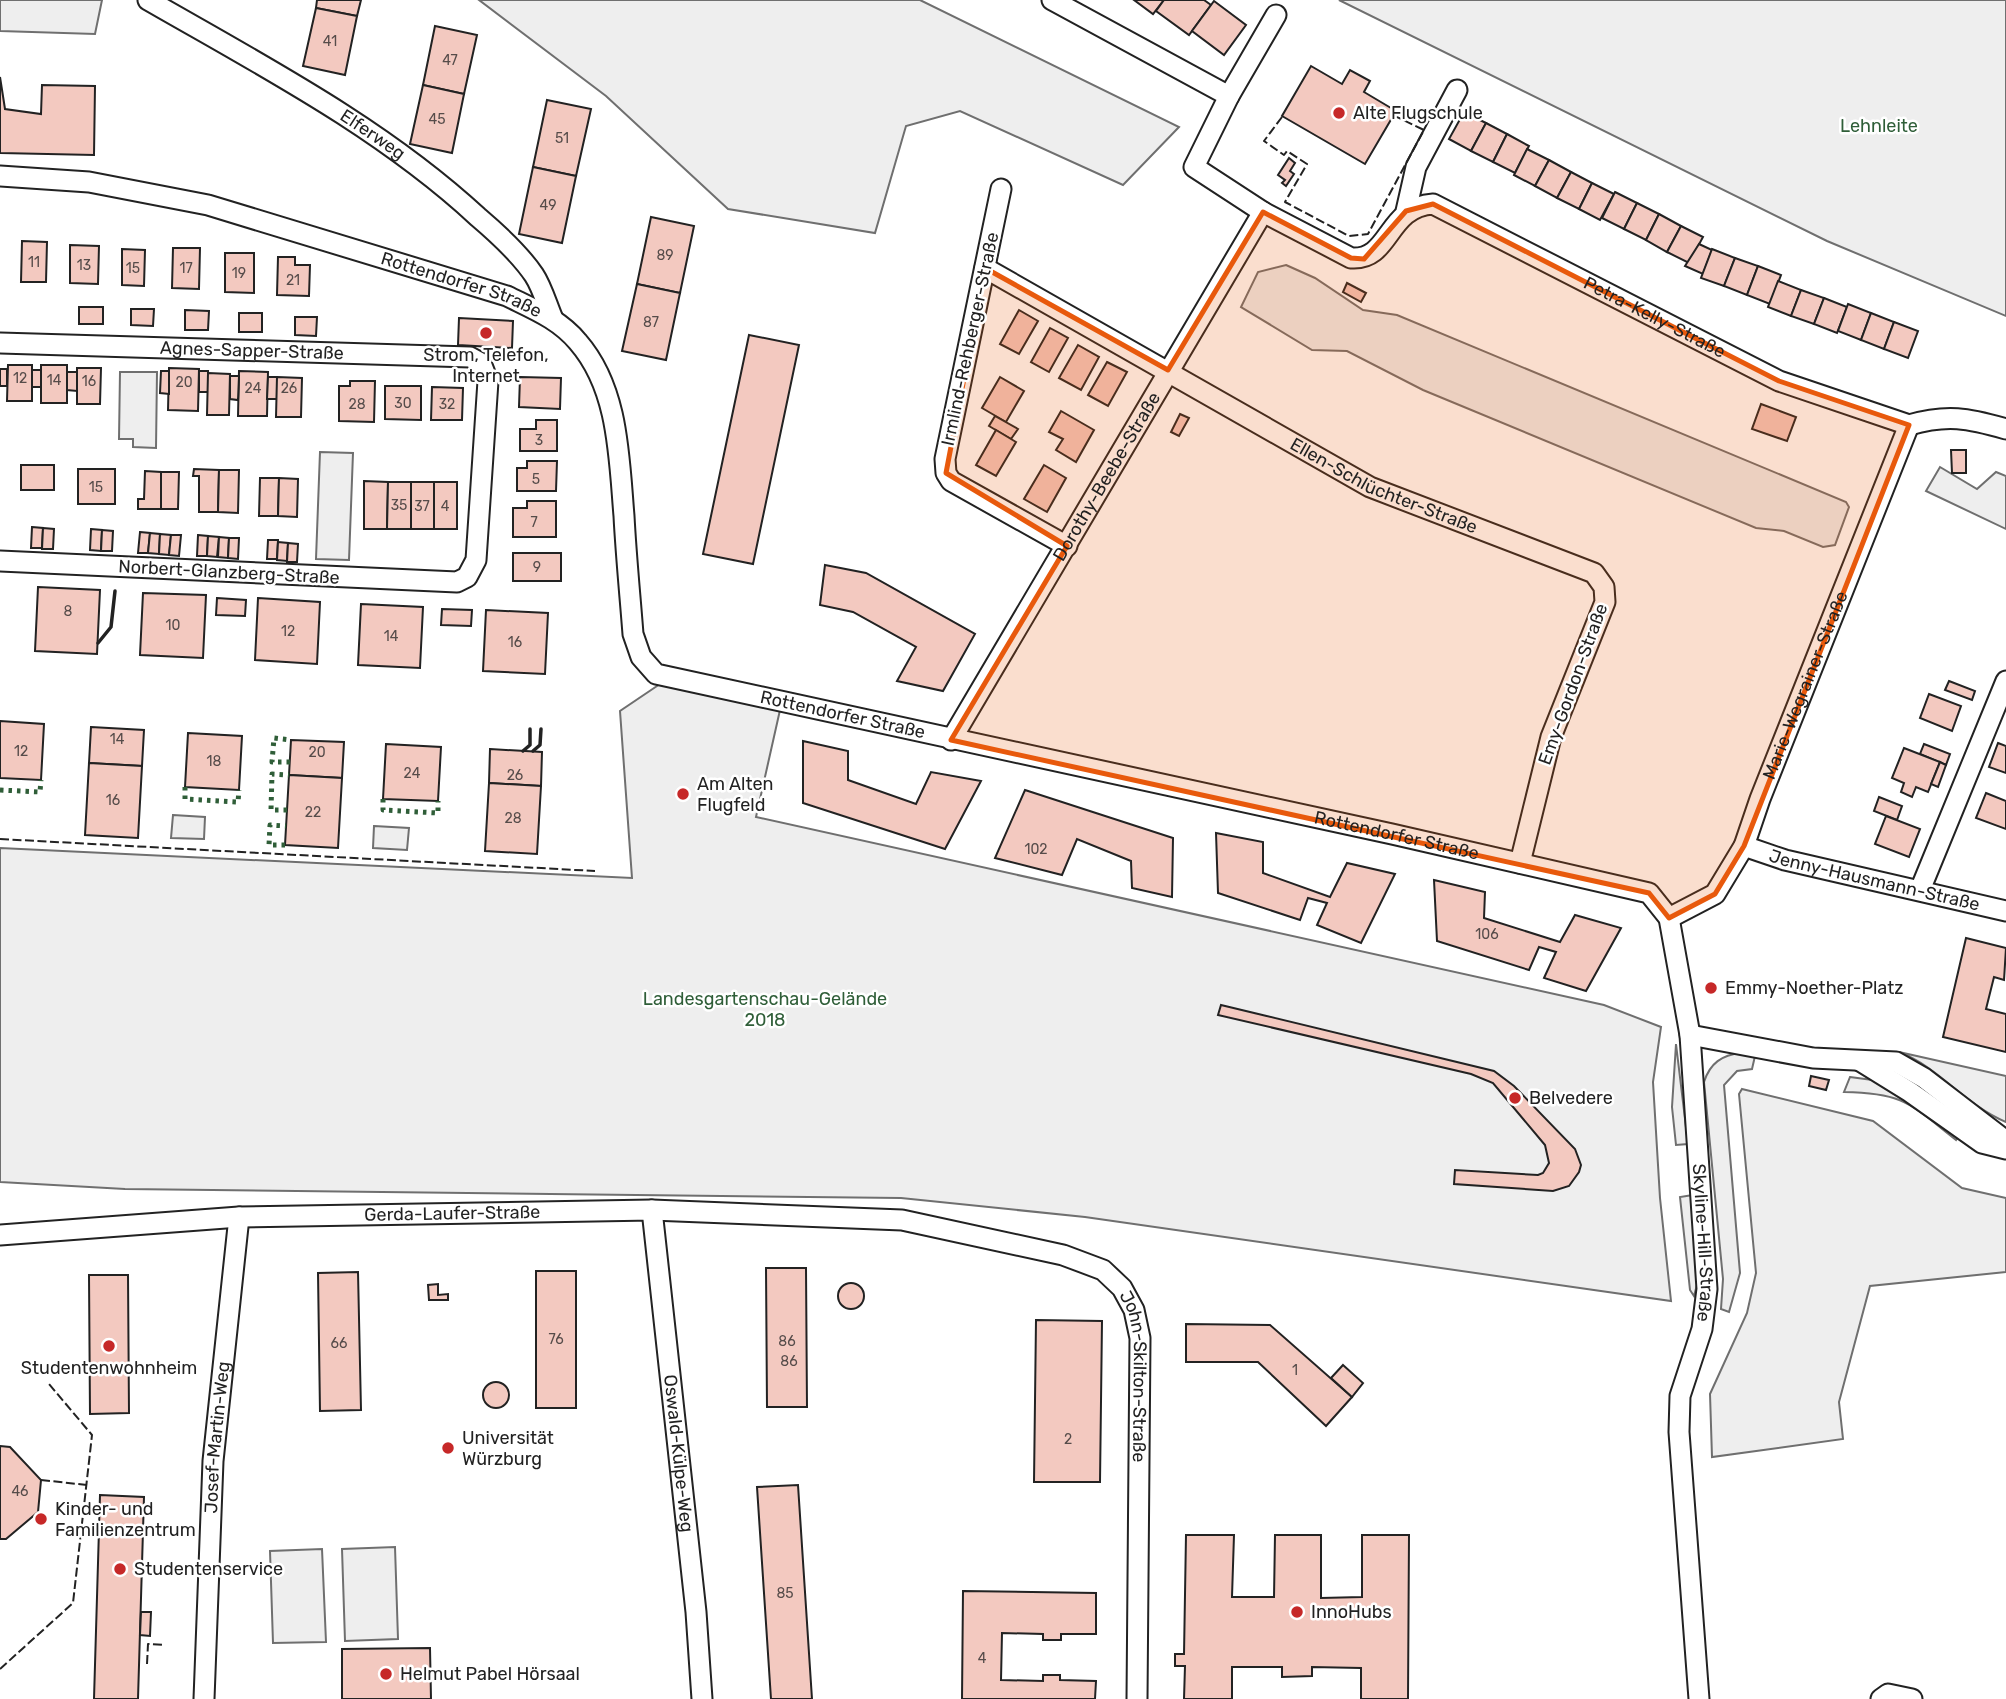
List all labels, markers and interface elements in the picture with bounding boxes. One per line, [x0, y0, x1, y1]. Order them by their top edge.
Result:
house number: 41 [323, 33, 337, 50]
house number: 47 [442, 52, 458, 69]
place label: Alte Flugschule [1353, 102, 1483, 124]
street label: Elferweg [336, 105, 410, 165]
marker: Alte Flugschule [1331, 105, 1347, 121]
house number: 45 [428, 111, 446, 128]
park label: Lehnleite [1840, 115, 1918, 137]
house number: 51 [555, 130, 569, 147]
house number: 49 [540, 197, 556, 214]
street label: Irmlind-Rehberger-Straße [937, 230, 1003, 448]
street label: Rottendorfer Straße [378, 247, 545, 322]
house number: 89 [656, 247, 674, 264]
house number: 11 [28, 254, 40, 271]
house number: 13 [77, 257, 91, 274]
house number: 15 [126, 260, 140, 277]
house number: 17 [179, 260, 193, 277]
house number: 19 [232, 265, 246, 282]
house number: 21 [286, 272, 300, 289]
street label: Petra-Kelly-Straße [1580, 272, 1729, 363]
house number: 87 [643, 314, 659, 331]
marker: Strom, Telefon, Internet [478, 325, 494, 341]
street label: Agnes-Sapper-Straße [160, 337, 344, 364]
place label: Strom, Telefon, Internet [423, 344, 549, 387]
house number: 12 [13, 370, 27, 387]
house number: 14 [47, 372, 62, 389]
house number: 16 [82, 373, 96, 390]
house number: 20 [175, 374, 193, 391]
house number: 24 [245, 380, 262, 397]
house number: 26 [281, 380, 297, 397]
street label: Dorothy-Beebe-Straße [1048, 388, 1165, 565]
house number: 30 [394, 395, 412, 412]
house number: 28 [348, 396, 366, 413]
house number: 32 [439, 396, 455, 413]
house number: 3 [535, 432, 543, 449]
street label: Ellen-Schlüchter-Straße [1286, 433, 1481, 538]
house number: 5 [532, 471, 540, 488]
house number: 15 [89, 479, 103, 496]
house number: 35 [391, 497, 407, 514]
house number: 37 [414, 498, 430, 515]
house number: 4 [441, 498, 450, 515]
house number: 7 [530, 514, 538, 531]
street label: Norbert-Glanzberg-Straße [118, 555, 340, 589]
house number: 9 [533, 559, 541, 576]
street label: Marie-Wegrainer-Straße [1758, 588, 1853, 783]
street label: Emy-Gordon-Straße [1534, 600, 1612, 768]
house number: 8 [64, 603, 73, 620]
house number: 10 [166, 617, 181, 634]
house number: 12 [281, 623, 295, 640]
house number: 14 [384, 628, 399, 645]
house number: 16 [508, 634, 522, 651]
street label: Rottendorfer Straße [758, 686, 927, 743]
house number: 14 [110, 731, 125, 748]
house number: 12 [14, 743, 28, 760]
house number: 20 [308, 744, 326, 761]
house number: 18 [207, 753, 222, 770]
house number: 24 [404, 765, 421, 782]
house number: 26 [507, 767, 523, 784]
place label: Am Alten Flugfeld [697, 773, 773, 816]
marker: Am Alten Flugfeld [675, 786, 691, 802]
house number: 16 [106, 792, 120, 809]
house number: 22 [305, 804, 321, 821]
street label: Rottendorfer Straße [1312, 806, 1481, 865]
house number: 28 [504, 810, 522, 827]
house number: 102 [1024, 841, 1048, 858]
street label: Jenny-Hausmann-Straße [1766, 844, 1982, 916]
house number: 106 [1475, 926, 1499, 943]
place label: Emmy-Noether-Platz [1725, 977, 1903, 999]
marker: Emmy-Noether-Platz [1703, 980, 1719, 996]
park label: Landesgartenschau-Gelände 2018 [643, 988, 887, 1031]
place label: Belvedere [1529, 1087, 1613, 1109]
marker: Belvedere [1507, 1090, 1523, 1106]
street label: Skyline-Hill-Straße [1688, 1163, 1718, 1323]
street label: Gerda-Laufer-Straße [364, 1201, 541, 1226]
street label: John-Skilton-Straße [1115, 1287, 1151, 1463]
house number: 76 [548, 1331, 564, 1348]
house number: 86 [778, 1333, 796, 1350]
house number: 66 [331, 1335, 347, 1352]
marker: Studentenwohnheim [101, 1338, 117, 1354]
house number: 86 [780, 1353, 798, 1370]
place label: Studentenwohnheim [21, 1357, 197, 1379]
street label: Josef-Martin-Weg [200, 1360, 235, 1514]
house number: 1 [1292, 1362, 1298, 1379]
street label: Oswald-Külpe-Weg [659, 1373, 698, 1534]
place label: Universität Würzburg [462, 1427, 554, 1470]
house number: 2 [1064, 1431, 1072, 1448]
marker: Universität Würzburg [440, 1440, 456, 1456]
house number: 46 [11, 1483, 29, 1500]
place label: Kinder- und Familienzentrum [55, 1498, 196, 1541]
marker: Kinder- und Familienzentrum [33, 1511, 49, 1527]
place label: Studentenservice [134, 1558, 283, 1580]
marker: Studentenservice [112, 1561, 128, 1577]
house number: 85 [776, 1585, 794, 1602]
place label: InnoHubs [1311, 1601, 1392, 1623]
marker: InnoHubs [1289, 1604, 1305, 1620]
house number: 4 [978, 1650, 987, 1667]
place label: Helmut Pabel Hörsaal [400, 1663, 580, 1685]
marker: Helmut Pabel Hörsaal [378, 1666, 394, 1682]

